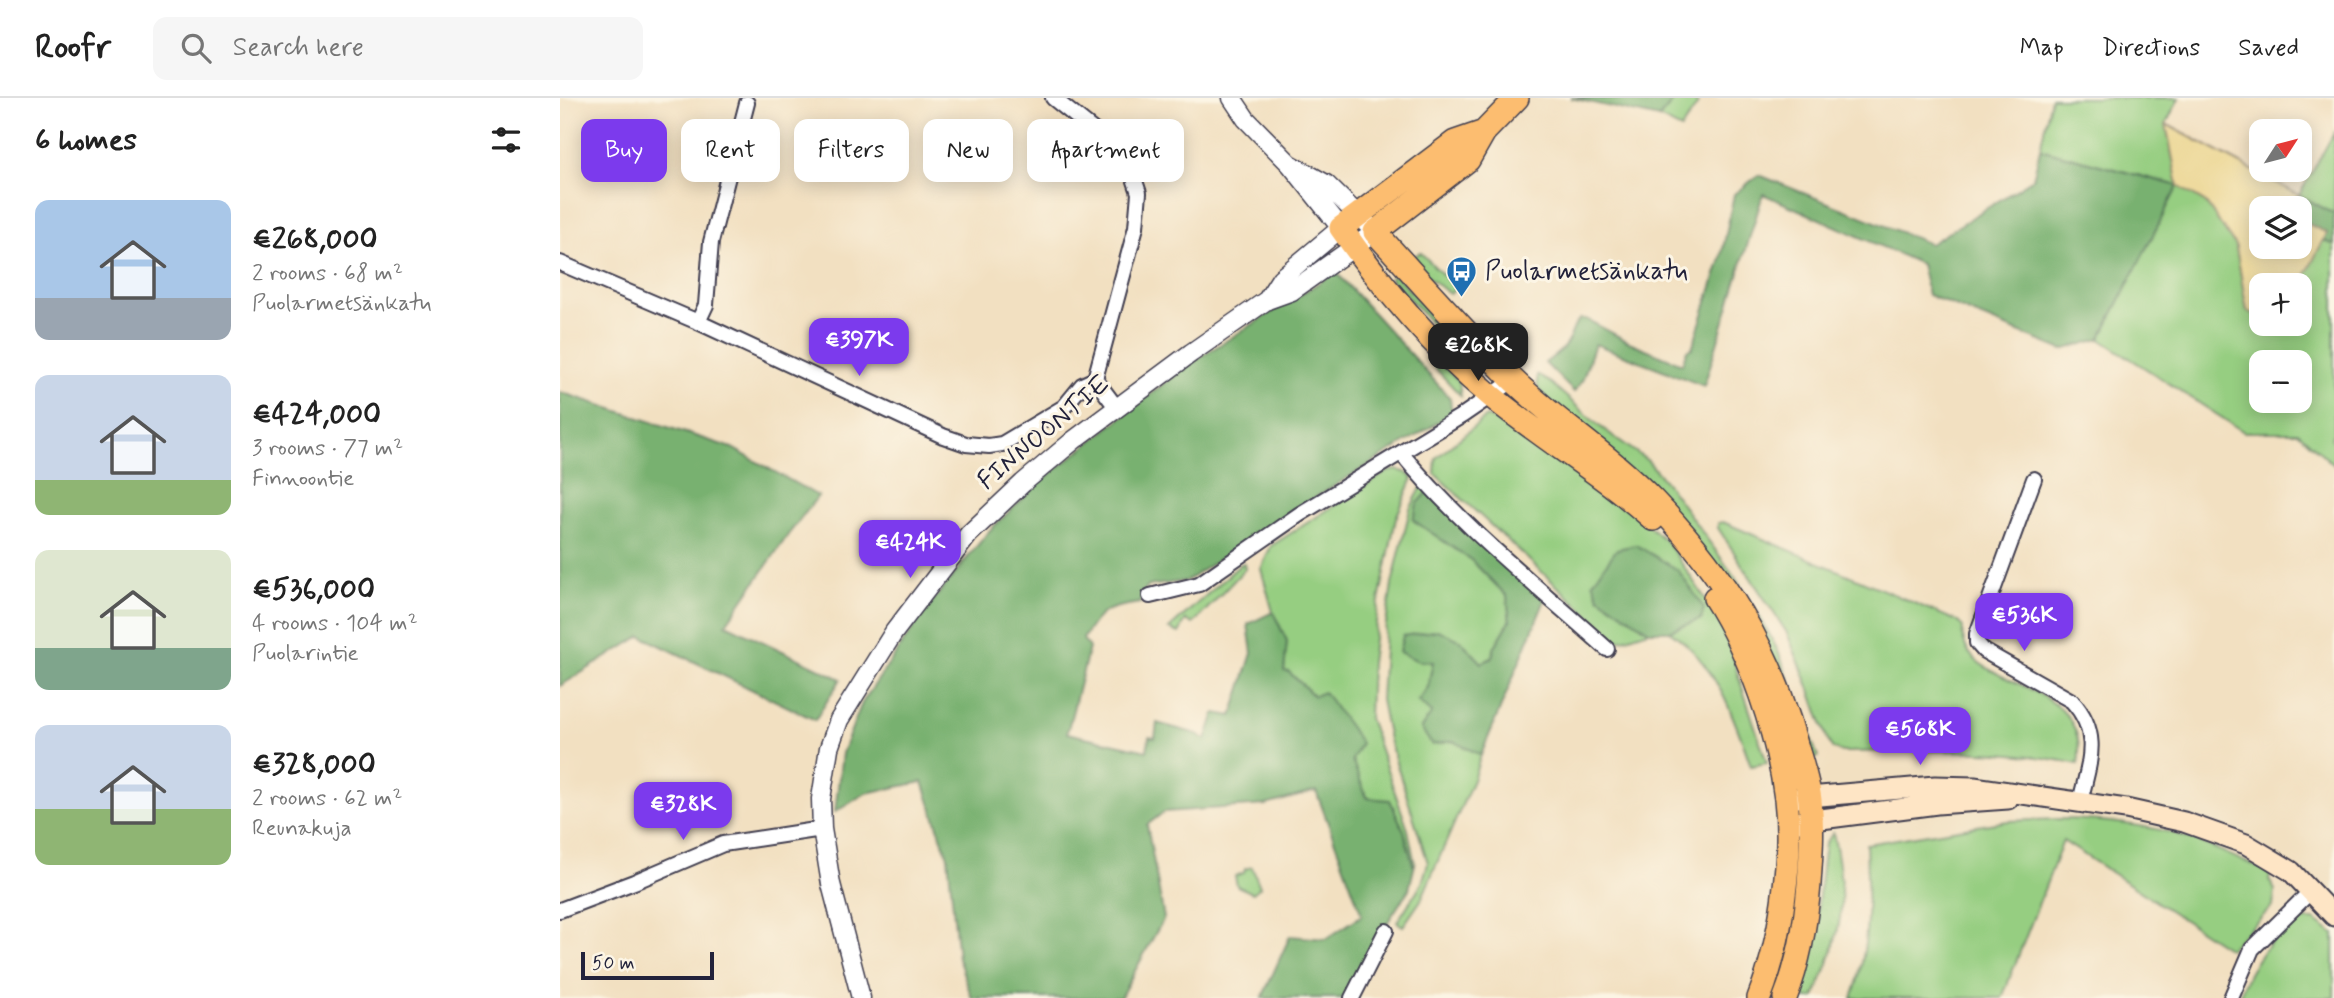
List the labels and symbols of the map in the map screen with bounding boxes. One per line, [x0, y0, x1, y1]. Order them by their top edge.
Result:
north arrow [2249, 119, 2312, 182]
bus stop icon: Puolarmetsänkatu [1445, 255, 1479, 299]
place label: Puolarmetsänkatu [1485, 255, 1688, 289]
pin: €397K [810, 318, 908, 378]
pin: €268K [1429, 324, 1527, 383]
street label: FINNOONTIE [971, 368, 1117, 498]
pin: €424K [861, 520, 959, 580]
pin: €536K [1975, 594, 2073, 653]
pin: €568K [1871, 708, 1969, 767]
pin: €328K [634, 782, 732, 842]
scale bar [581, 949, 714, 981]

